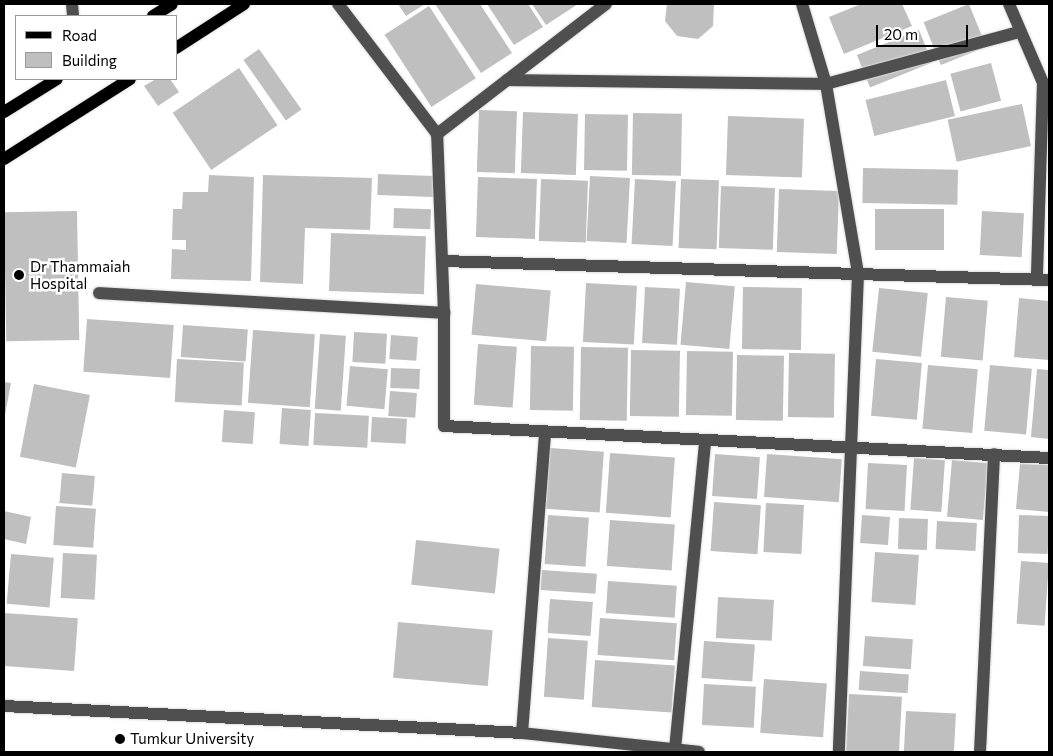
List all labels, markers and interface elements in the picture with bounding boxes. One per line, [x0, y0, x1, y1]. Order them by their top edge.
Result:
legend [15, 15, 178, 80]
scale bar [878, 15, 970, 47]
text: 20 m [884, 25, 918, 43]
text: Road [62, 26, 97, 44]
text: Building [62, 51, 117, 69]
place label: Dr Thammaiah Hospital [30, 257, 130, 292]
marker: Dr Thammaiah Hospital [12, 268, 26, 282]
place label: Tumkur University [130, 730, 254, 748]
marker: Tumkur University [114, 733, 126, 745]

